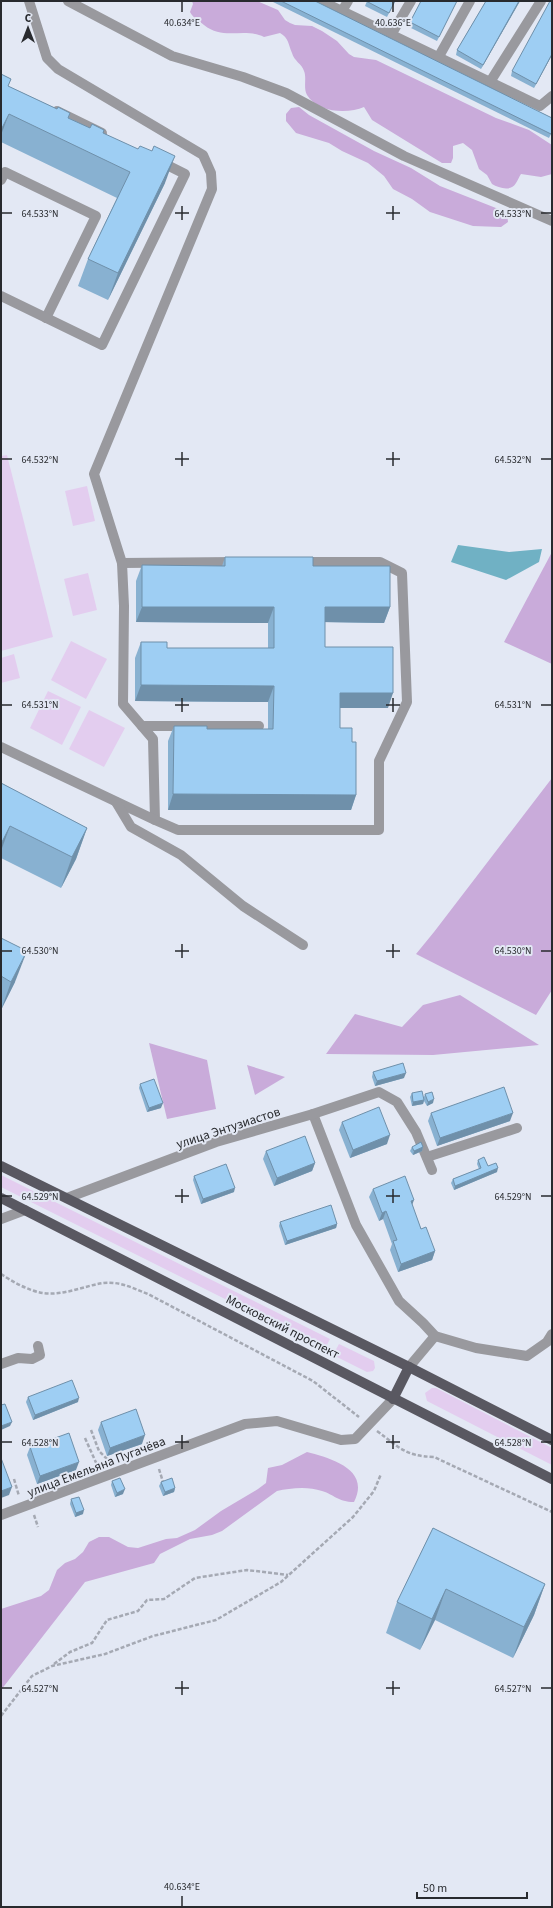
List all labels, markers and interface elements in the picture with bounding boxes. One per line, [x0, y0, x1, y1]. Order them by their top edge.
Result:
north arrow [8, 8, 48, 48]
text: С [25, 11, 32, 26]
text: 40.634°E [164, 16, 200, 30]
text: 40.636°E [375, 16, 411, 30]
text: 64.533°N [21, 207, 59, 221]
text: 64.533°N [494, 207, 532, 221]
text: 64.532°N [21, 453, 59, 467]
text: 64.532°N [494, 453, 532, 467]
text: 64.531°N [21, 698, 59, 712]
text: 64.531°N [494, 698, 532, 712]
text: 64.530°N [21, 944, 59, 958]
text: 64.530°N [494, 944, 532, 958]
street label: улица Энтузиастов [174, 1103, 283, 1153]
text: 64.529°N [21, 1190, 59, 1204]
text: 64.529°N [494, 1190, 532, 1204]
street label: Московский проспект [223, 1290, 342, 1363]
street label: улица Емельяна Пугачёва [25, 1432, 168, 1502]
text: 64.528°N [21, 1436, 59, 1450]
text: 64.528°N [494, 1436, 532, 1450]
text: 64.527°N [21, 1682, 59, 1696]
text: 64.527°N [494, 1682, 532, 1696]
scale bar [417, 1874, 527, 1900]
text: 40.634°E [164, 1880, 200, 1894]
text: 50 m [423, 1880, 447, 1897]

